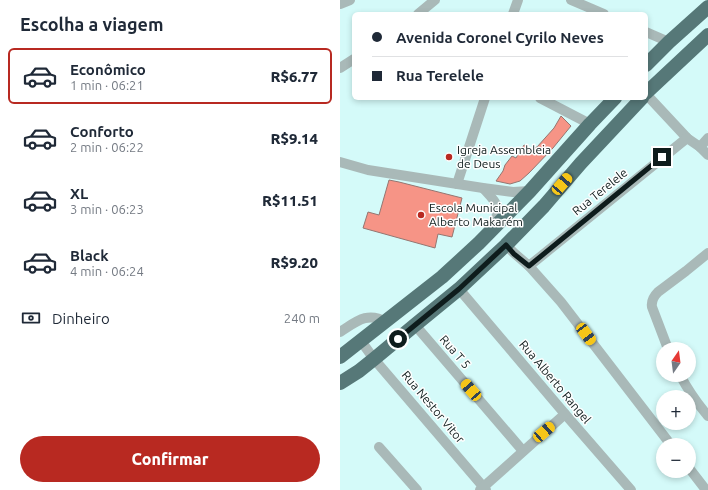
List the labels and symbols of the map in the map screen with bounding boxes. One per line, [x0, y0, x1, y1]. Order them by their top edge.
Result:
place label: Igreja Assembleia de Deus [457, 143, 551, 170]
route end [653, 148, 671, 166]
marker: Igreja Assembleia de Deus [444, 152, 454, 162]
street label: Rua Terelele [570, 166, 630, 218]
car [550, 171, 574, 197]
place label: Escola Municipal Alberto Makarém [429, 201, 523, 228]
marker: Escola Municipal Alberto Makarém [416, 210, 426, 220]
car [574, 321, 598, 347]
route start [389, 330, 407, 348]
street label: Rua T 5 [438, 333, 473, 371]
street label: Rua Alberto Rangel [517, 338, 594, 426]
north arrow [656, 342, 696, 382]
street label: Rua Nestor Vitor [400, 368, 468, 446]
car [459, 377, 483, 403]
car [531, 420, 557, 444]

